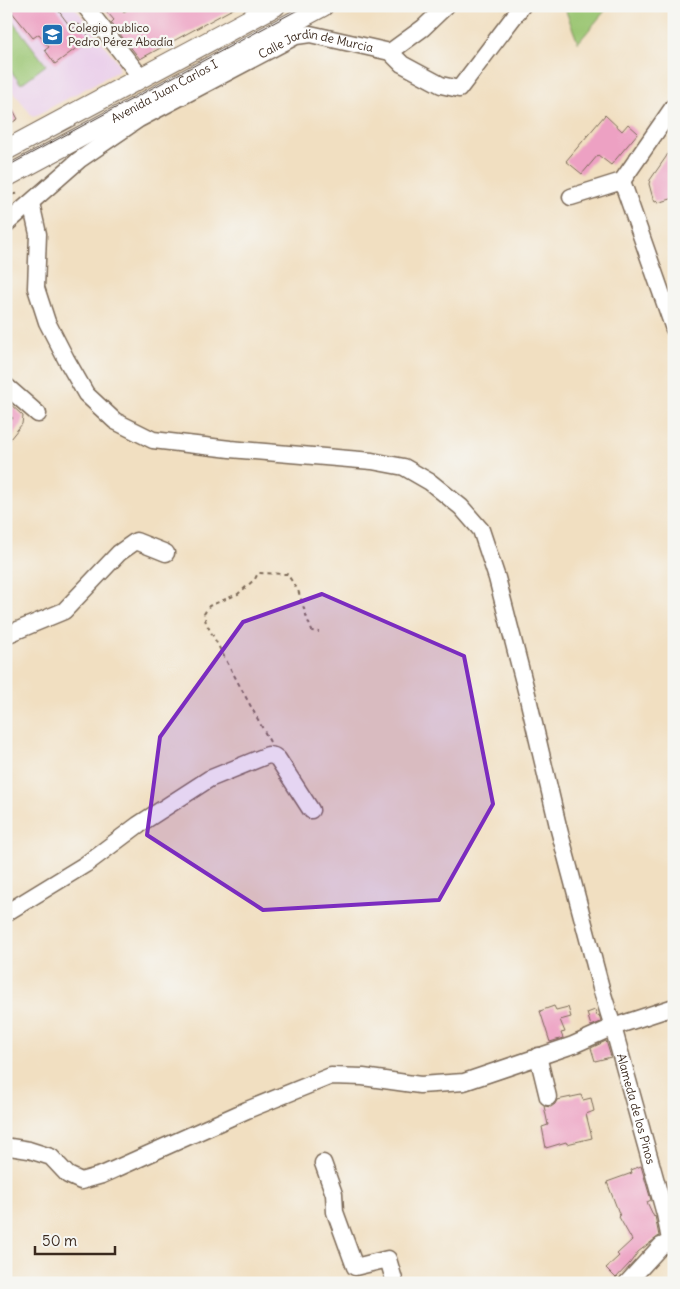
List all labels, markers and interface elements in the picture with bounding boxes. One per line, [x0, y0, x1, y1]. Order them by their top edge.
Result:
place label: Colegio publico Pedro Pérez Abadía [68, 20, 173, 49]
school or university icon: Colegio publico Pedro Pérez Abadía [40, 23, 64, 47]
street label: Calle Jardín de Murcia [256, 26, 375, 62]
street label: Avenida Juan Carlos I [108, 56, 220, 126]
street label: Alameda de los Pinos [614, 1052, 659, 1166]
scale bar [35, 1224, 115, 1256]
text: 50 m [42, 1231, 77, 1250]

